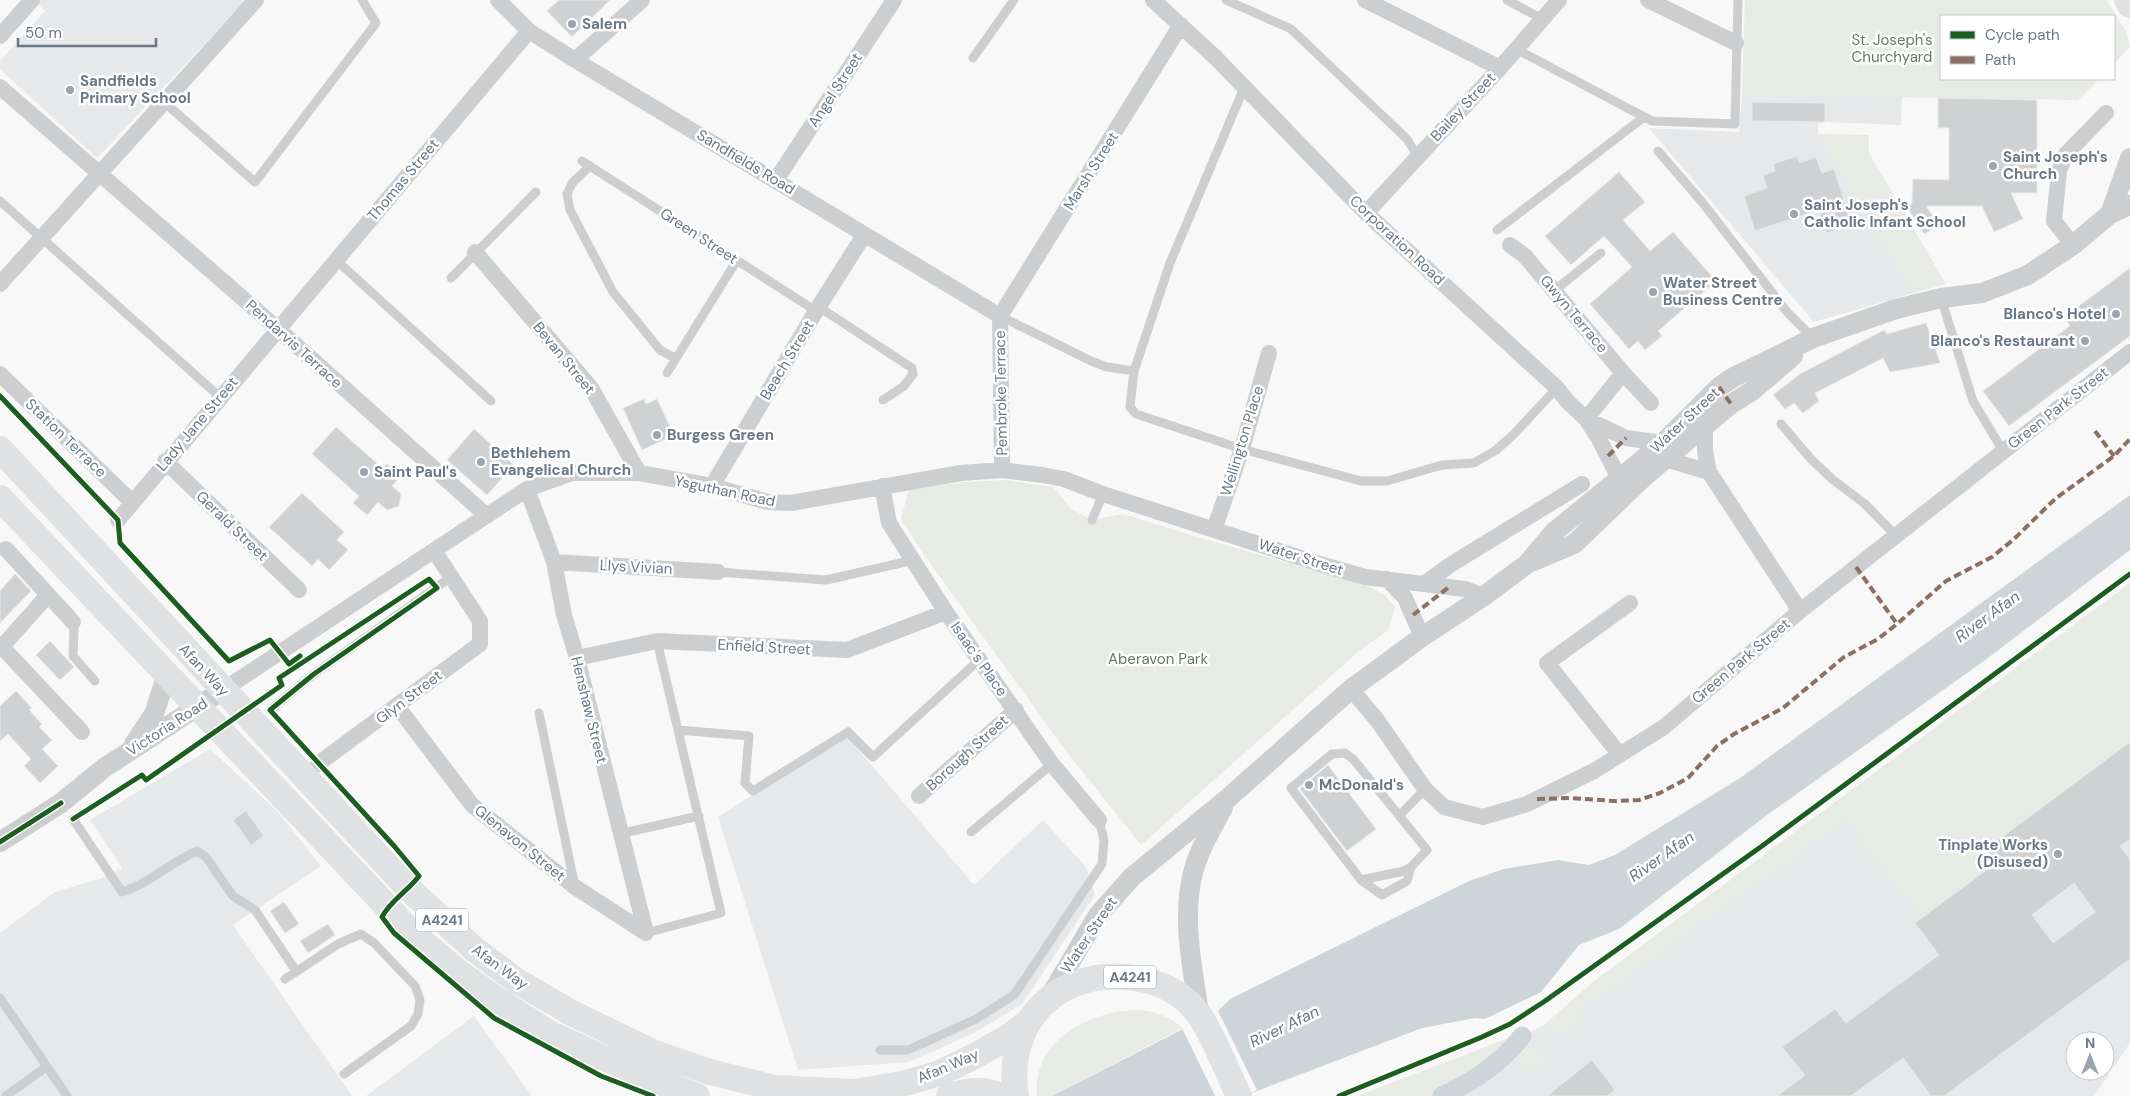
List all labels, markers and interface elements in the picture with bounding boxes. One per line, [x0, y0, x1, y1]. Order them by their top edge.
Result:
place label: Salem [582, 14, 627, 34]
scale bar [18, 15, 155, 47]
legend [1940, 15, 2115, 80]
marker: Salem [566, 18, 578, 30]
text: 50 m [25, 23, 62, 43]
text: Cycle path [1985, 25, 2060, 45]
park label: St. Joseph's Churchyard [1851, 30, 1933, 67]
street label: Angel Street [803, 49, 867, 131]
text: Path [1985, 50, 2016, 70]
street label: Bailey Street [1426, 68, 1500, 146]
place label: Sandfields Primary School [80, 71, 191, 108]
marker: Sandfields Primary School [64, 84, 76, 96]
street label: Sandfields Road [693, 125, 799, 199]
street label: Marsh Street [1059, 128, 1123, 214]
street label: Thomas Street [363, 135, 443, 225]
place label: Saint Joseph's Church [2003, 147, 2108, 184]
marker: Saint Joseph's Church [1987, 160, 1999, 172]
street label: Corporation Road [1345, 191, 1449, 289]
place label: Saint Joseph's Catholic Infant School [1804, 195, 1966, 232]
street label: Green Street [656, 203, 742, 269]
marker: Saint Joseph's Catholic Infant School [1788, 208, 1800, 220]
street label: Gwyn Terrace [1536, 271, 1612, 357]
place label: Water Street Business Centre [1663, 273, 1783, 310]
marker: Water Street Business Centre [1647, 286, 1659, 298]
street label: Pendarvis Terrace [241, 295, 347, 393]
place label: Blanco's Hotel [2004, 304, 2106, 324]
marker: Blanco's Hotel [2110, 308, 2122, 320]
street label: Beach Street [755, 316, 819, 403]
street label: Bevan Street [529, 317, 600, 399]
street label: Pembroke Terrace [990, 330, 1012, 456]
place label: Blanco's Restaurant [1930, 331, 2075, 351]
marker: Blanco's Restaurant [2079, 335, 2091, 347]
street label: Green Park Street [2004, 362, 2112, 454]
street label: Lady Jane Street [152, 373, 242, 475]
street label: Water Street [1646, 383, 1724, 457]
street label: Wellington Place [1216, 384, 1268, 498]
street label: Station Terrace [21, 394, 111, 482]
place label: Burgess Green [667, 425, 774, 445]
marker: Burgess Green [651, 429, 663, 441]
place label: Bethlehem Evangelical Church [491, 443, 631, 480]
marker: Bethlehem Evangelical Church [475, 456, 487, 468]
place label: Saint Paul's [374, 462, 457, 482]
marker: Saint Paul's [358, 466, 370, 478]
street label: Ysguthan Road [673, 471, 777, 511]
street label: Gerald Street [192, 487, 272, 566]
street label: Water Street [1256, 534, 1346, 580]
street label: Llys Vivian [599, 555, 673, 579]
water label: River Afan [1951, 586, 2024, 647]
street label: Green Park Street [1688, 614, 1794, 708]
street label: Isaac's Place [946, 618, 1012, 700]
street label: Enfield Street [717, 635, 811, 659]
street label: Afan Way [174, 639, 234, 701]
park label: Aberavon Park [1108, 649, 1208, 669]
street label: Henshaw Street [566, 654, 612, 766]
street label: Glyn Street [372, 665, 446, 729]
street label: Victoria Road [123, 693, 211, 761]
street label: Borough Street [922, 711, 1012, 795]
place label: McDonald's [1319, 775, 1404, 795]
marker: McDonald's [1303, 779, 1315, 791]
street label: Glenavon Street [470, 800, 570, 886]
water label: River Afan [1625, 826, 1698, 887]
place label: Tinplate Works (Disused) [1938, 835, 2048, 872]
marker: Tinplate Works (Disused) [2052, 848, 2064, 860]
street label: Water Street [1056, 893, 1122, 977]
road number: A4241 [416, 908, 468, 932]
street label: Afan Way [468, 940, 533, 995]
road number: A4241 [1104, 966, 1156, 989]
water label: River Afan [1246, 1001, 1323, 1052]
north arrow [2065, 1031, 2115, 1081]
text: N [2085, 1034, 2095, 1052]
street label: Afan Way [914, 1044, 983, 1088]

